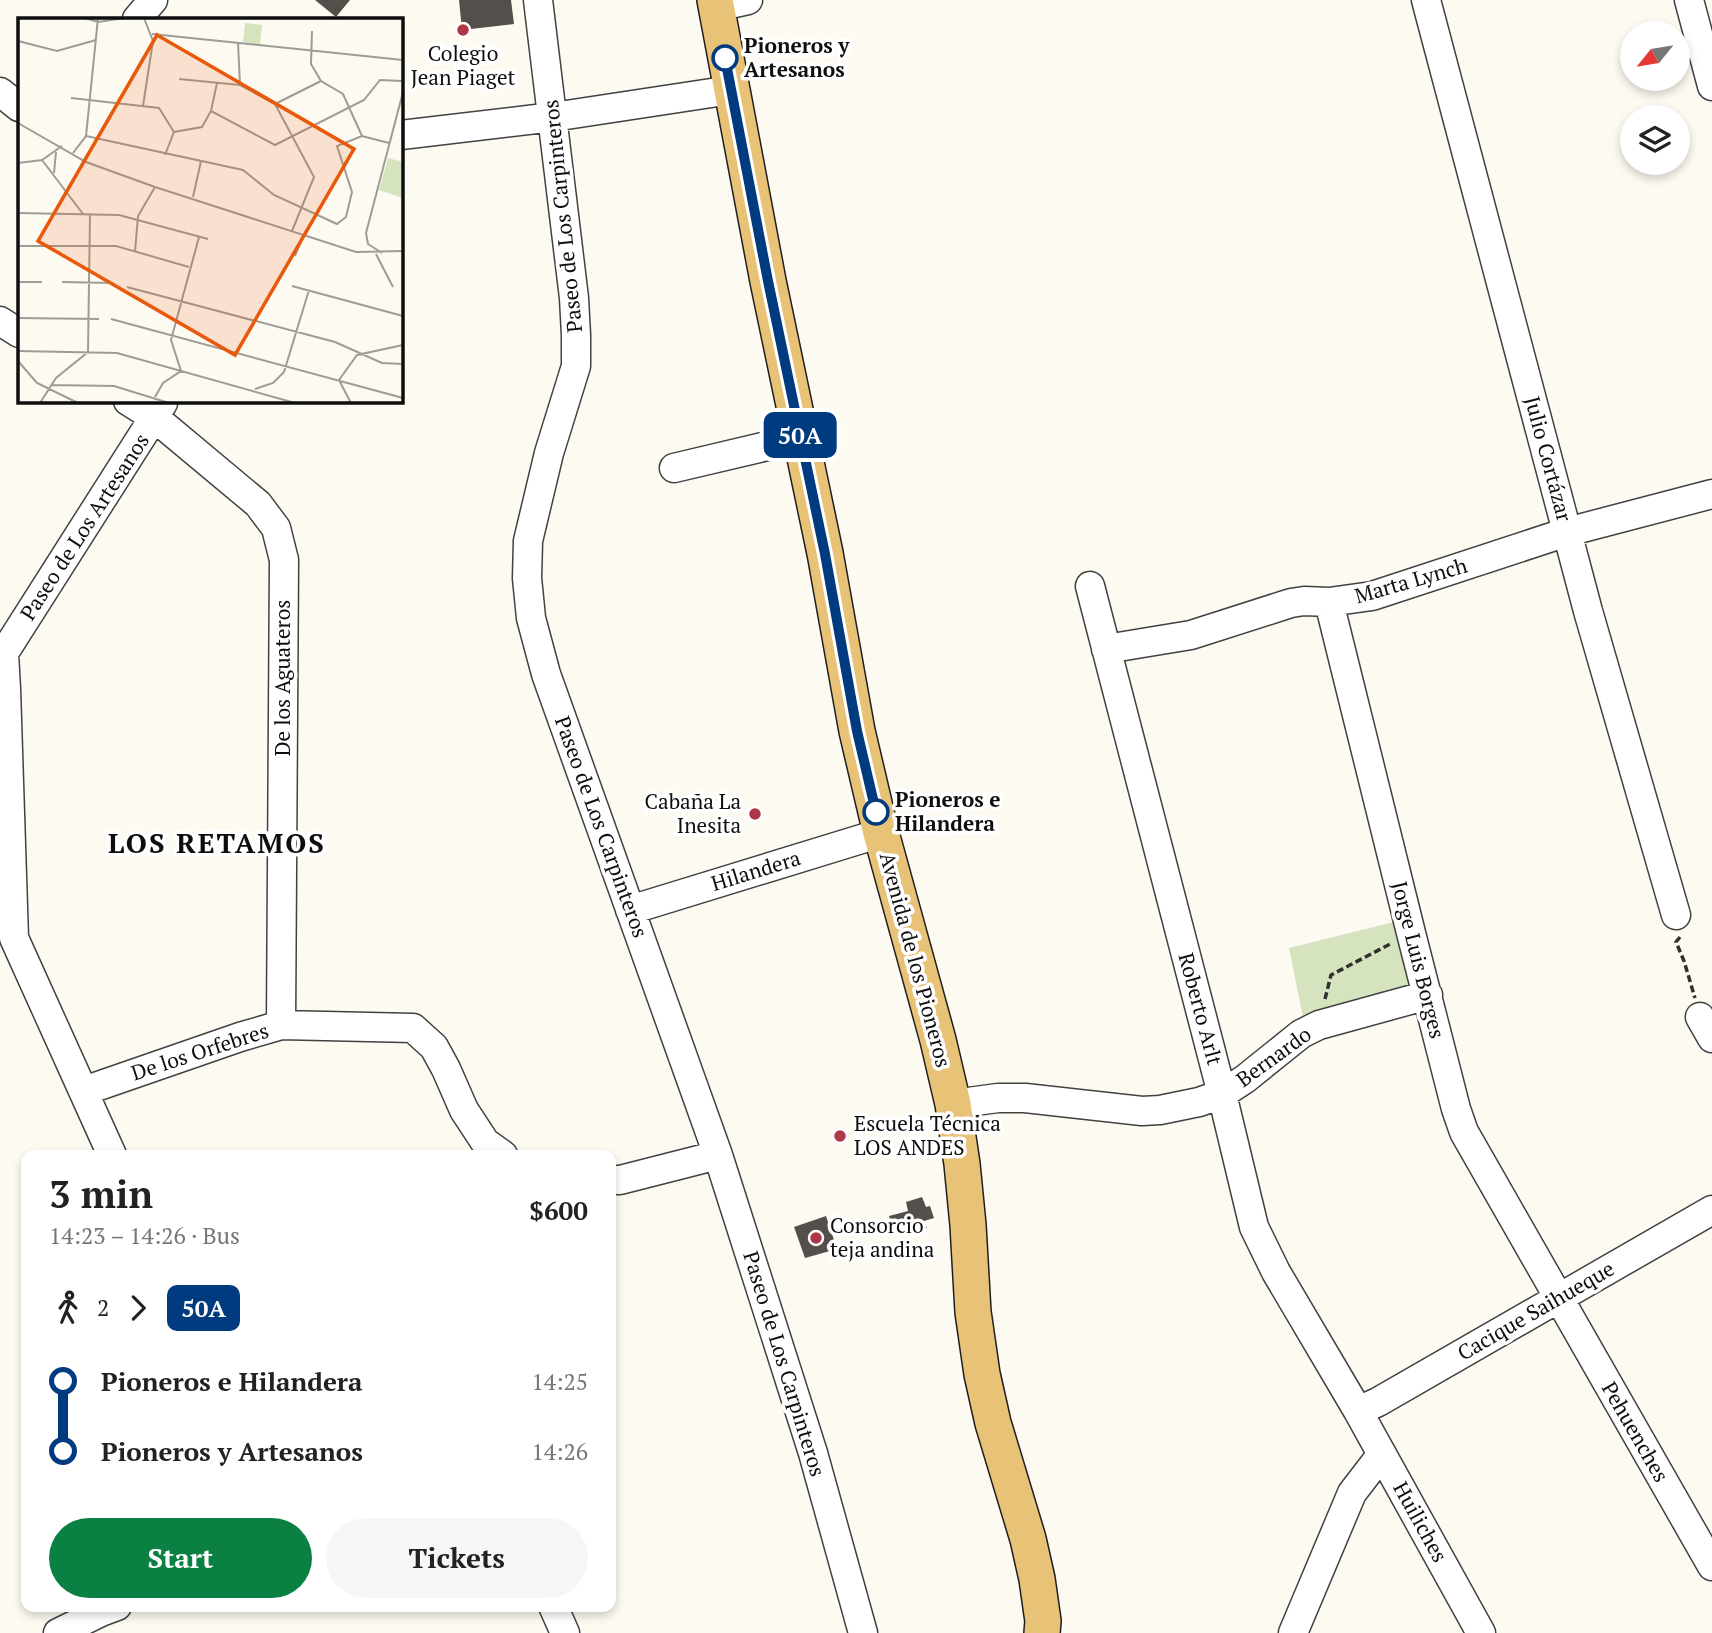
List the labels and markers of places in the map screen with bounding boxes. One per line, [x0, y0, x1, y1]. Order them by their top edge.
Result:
marker: Colegio Jean Piaget [455, 22, 471, 38]
place label: Pioneros y Artesanos [744, 31, 850, 83]
place label: Colegio Jean Piaget [411, 39, 516, 91]
marker: Pioneros y Artesanos [712, 45, 738, 71]
place label: Pioneros e Hilandera [895, 785, 1001, 837]
place label: Cabaña La Inesita [645, 787, 741, 839]
marker: Pioneros e Hilandera [863, 799, 889, 825]
marker: Cabaña La Inesita [747, 806, 763, 822]
place label: Escuela Técnica LOS ANDES [854, 1109, 1001, 1161]
marker: Escuela Técnica LOS ANDES [832, 1128, 848, 1144]
place label: Consorcio teja andina [830, 1211, 935, 1263]
marker: Consorcio teja andina [808, 1230, 824, 1246]

